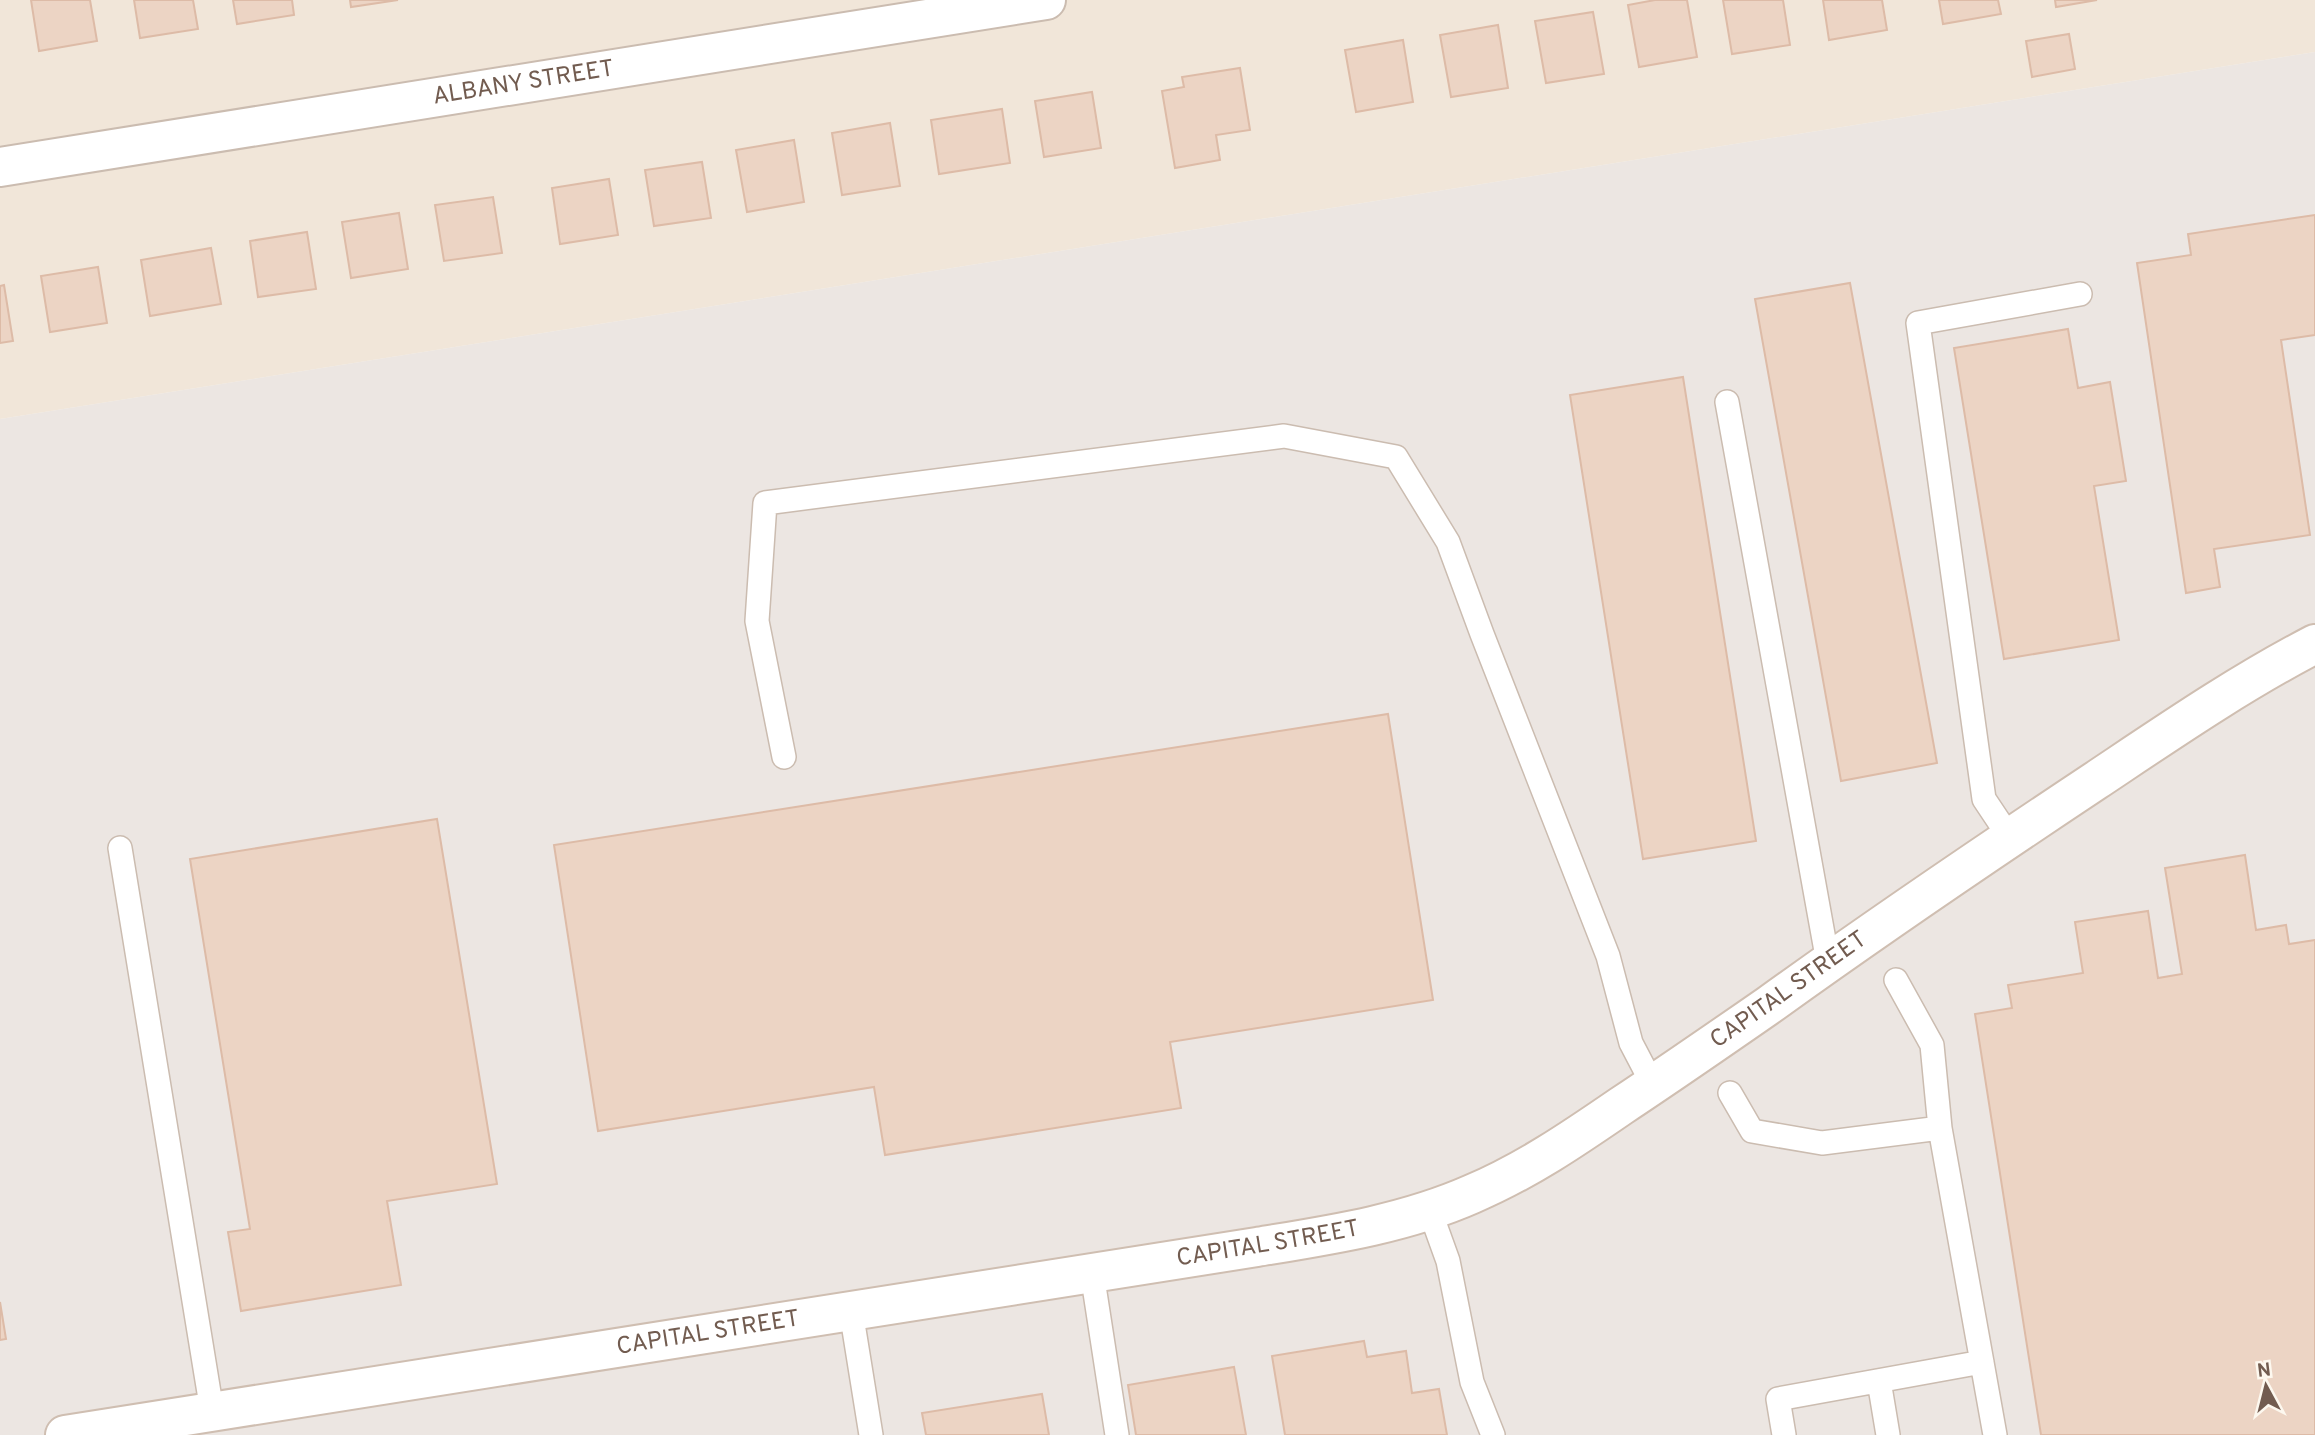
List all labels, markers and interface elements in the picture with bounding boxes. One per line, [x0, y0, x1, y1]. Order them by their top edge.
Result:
street label: ALBANY STREET [431, 54, 616, 113]
street label: CAPITAL STREET [1705, 925, 1873, 1056]
street label: CAPITAL STREET [1175, 1214, 1362, 1274]
street label: CAPITAL STREET [614, 1304, 802, 1363]
north arrow [2231, 1351, 2301, 1421]
text: N [2256, 1358, 2272, 1384]

